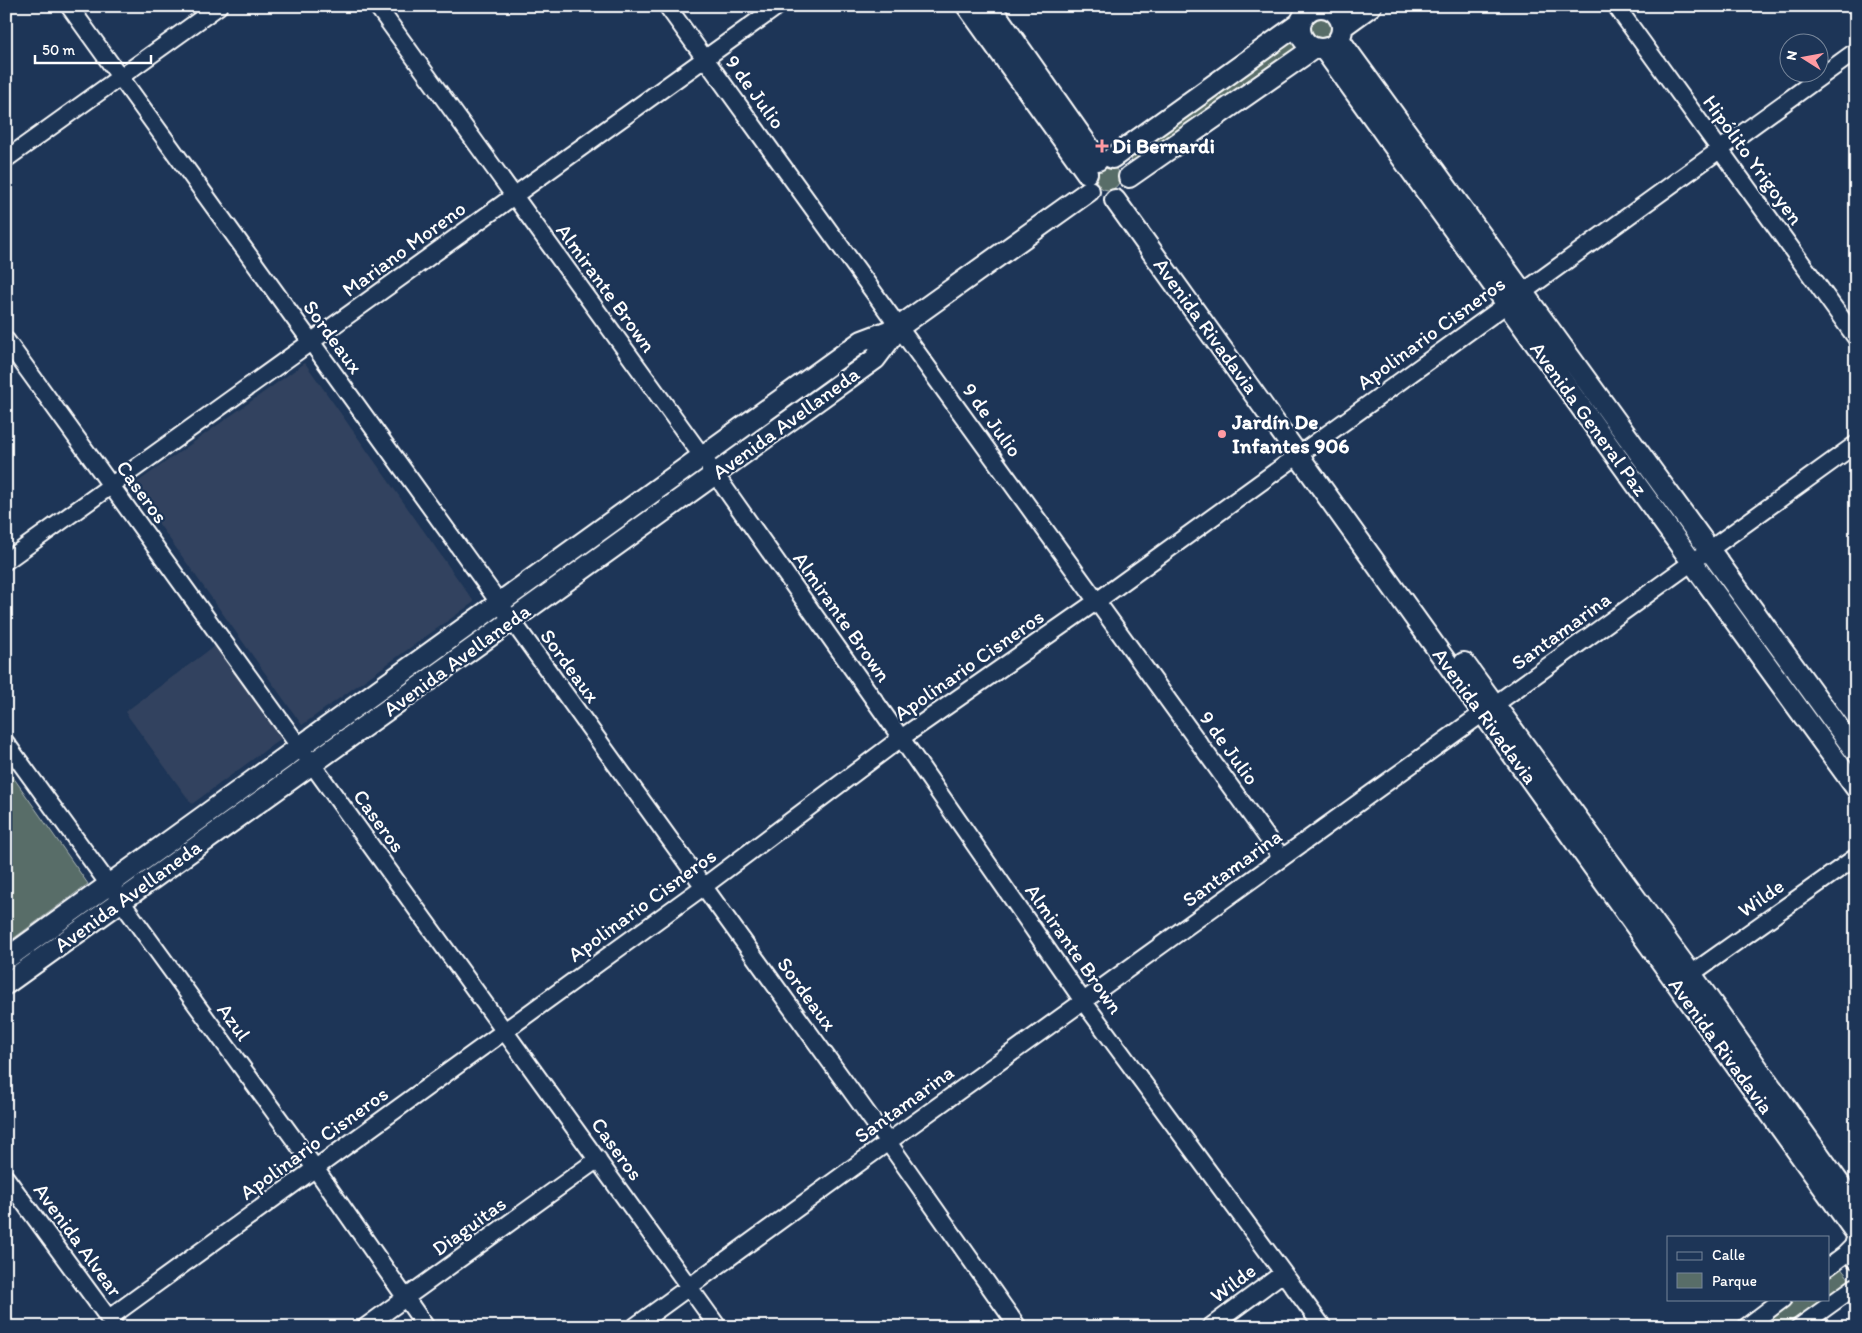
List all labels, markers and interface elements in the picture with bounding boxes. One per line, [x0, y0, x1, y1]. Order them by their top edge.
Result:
scale bar [35, 32, 151, 64]
north arrow [1780, 32, 1830, 82]
text: 50 m [42, 41, 75, 59]
text: N [1782, 49, 1801, 62]
street label: 9 de Julio [720, 50, 791, 134]
street label: Hipólito Yrigoyen [1698, 90, 1809, 230]
place label: Di Bernardi [1112, 133, 1215, 158]
marker: Di Bernardi [1096, 140, 1108, 152]
street label: Mariano Moreno [337, 195, 470, 302]
street label: Almirante Brown [551, 218, 662, 357]
street label: Avenida Rivadavia [1149, 253, 1264, 399]
street label: Apolinario Cisneros [1352, 270, 1510, 395]
street label: Sordeaux [298, 295, 369, 379]
street label: Avenida General Paz [1525, 337, 1654, 501]
street label: Avenida Avellaneda [707, 361, 864, 484]
street label: 9 de Julio [957, 378, 1028, 462]
place label: Jardín De Infantes 906 [1231, 409, 1349, 458]
marker: Jardín De Infantes 906 [1216, 428, 1228, 440]
street label: Caseros [111, 455, 174, 528]
street label: Almirante Brown [788, 547, 897, 687]
street label: Santamarina [1506, 586, 1615, 675]
street label: Avenida Avellaneda [378, 598, 535, 721]
street label: Apolinario Cisneros [889, 604, 1048, 726]
street label: Sordeaux [535, 624, 606, 708]
street label: Avenida Rivadavia [1428, 643, 1543, 789]
street label: 9 de Julio [1194, 706, 1265, 790]
street label: Caseros [348, 784, 411, 857]
street label: Santamarina [1177, 823, 1286, 912]
street label: Avenida Avellaneda [49, 834, 206, 957]
street label: Apolinario Cisneros [563, 842, 721, 967]
street label: Wilde [1733, 873, 1789, 922]
street label: Almirante Brown [1020, 879, 1129, 1019]
street label: Sordeaux [772, 952, 843, 1036]
street label: Avenida Rivadavia [1664, 973, 1779, 1119]
street label: Azul [212, 998, 257, 1046]
street label: Santamarina [849, 1059, 958, 1148]
street label: Apolinario Cisneros [235, 1080, 393, 1205]
street label: Caseros [586, 1112, 649, 1185]
street label: Avenida Alvear [29, 1178, 128, 1302]
street label: Diaguitas [427, 1190, 510, 1261]
legend [1667, 1236, 1830, 1300]
text: Calle [1712, 1246, 1745, 1264]
street label: Wilde [1205, 1257, 1260, 1308]
text: Parque [1712, 1272, 1757, 1290]

